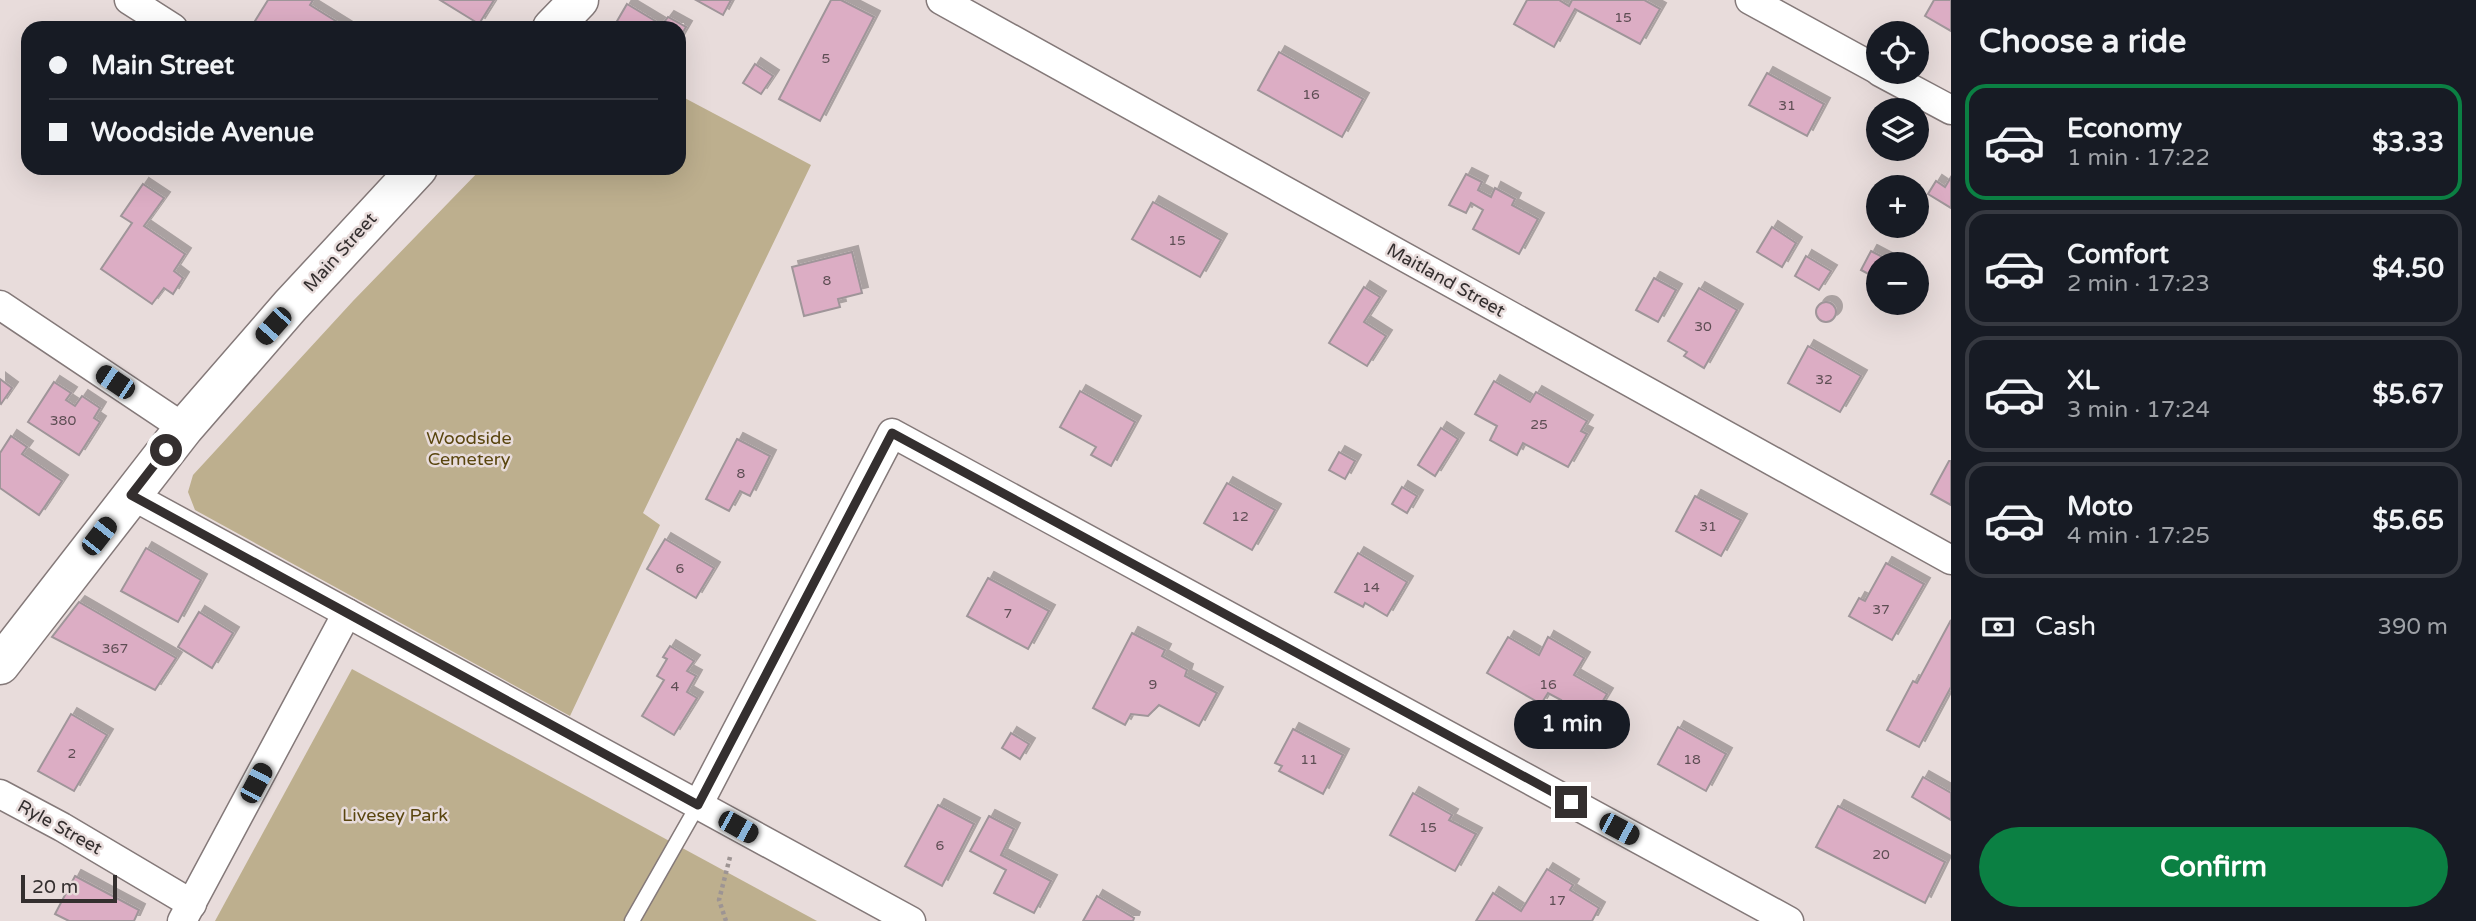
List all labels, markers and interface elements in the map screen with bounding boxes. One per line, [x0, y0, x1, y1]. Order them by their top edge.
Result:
house number: 15 [1614, 9, 1632, 26]
map controls [1866, 21, 1929, 315]
button: locate [1866, 21, 1929, 84]
text: Choose a ride [1979, 23, 2186, 61]
text: Main Street [91, 50, 234, 81]
house number: 5 [822, 50, 830, 67]
house number: 16 [1302, 86, 1320, 103]
house number: 31 [1778, 97, 1796, 114]
button: layers [1866, 98, 1929, 161]
icon: car [1983, 111, 2046, 174]
text: Economy [2067, 113, 2182, 144]
text: Woodside Avenue [91, 117, 314, 148]
text: $3.33 [2372, 127, 2444, 158]
text: 1 min · 17:22 [2067, 144, 2210, 172]
button: + [1866, 175, 1929, 238]
street label: Main Street [299, 208, 381, 296]
house number: 15 [1168, 232, 1186, 249]
icon: car [1983, 237, 2046, 300]
street label: Maitland Street [1383, 238, 1509, 322]
text: Comfort [2067, 239, 2169, 270]
button: − [1866, 252, 1929, 315]
text: $4.50 [2372, 253, 2444, 284]
text: 2 min · 17:23 [2067, 270, 2210, 298]
house number: 8 [823, 272, 832, 289]
car [252, 303, 295, 349]
house number: 30 [1694, 318, 1712, 335]
car [92, 362, 139, 402]
icon: car [1983, 363, 2046, 426]
text: XL [2067, 365, 2099, 396]
house number: 32 [1815, 371, 1833, 388]
text: $5.67 [2372, 379, 2444, 410]
text: 3 min · 17:24 [2067, 396, 2210, 424]
house number: 380 [50, 412, 76, 429]
house number: 25 [1530, 416, 1548, 433]
park label: Woodside Cemetery [426, 427, 512, 470]
route start [150, 434, 182, 466]
house number: 8 [737, 465, 746, 482]
icon: car [1983, 489, 2046, 552]
text: Moto [2067, 491, 2133, 522]
text: $5.65 [2372, 505, 2444, 536]
house number: 12 [1231, 508, 1249, 525]
car [78, 513, 121, 559]
house number: 31 [1699, 518, 1717, 535]
text: 4 min · 17:25 [2067, 522, 2210, 550]
house number: 6 [676, 560, 685, 577]
house number: 14 [1362, 579, 1380, 596]
house number: 37 [1872, 601, 1890, 618]
house number: 7 [1004, 605, 1012, 622]
icon: cash [1979, 608, 2017, 646]
text: Cash [2035, 611, 2096, 642]
text: 390 m [2378, 613, 2448, 641]
house number: 367 [102, 640, 128, 657]
house number: 9 [1149, 676, 1157, 693]
house number: 16 [1539, 676, 1557, 693]
house number: 4 [671, 678, 680, 695]
callout: 1 min [1513, 700, 1629, 750]
text: 1 min [1541, 710, 1603, 738]
house number: 2 [68, 745, 76, 762]
house number: 11 [1300, 751, 1318, 768]
house number: 18 [1683, 751, 1701, 768]
car [237, 760, 276, 806]
route end [1555, 786, 1587, 818]
street label: Ryle Street [14, 795, 106, 859]
park label: Livesey Park [342, 804, 448, 826]
car [715, 808, 762, 846]
car [1596, 810, 1643, 848]
house number: 15 [1419, 819, 1437, 836]
button: Confirm [1979, 827, 2448, 907]
house number: 6 [936, 837, 945, 854]
house number: 20 [1872, 846, 1890, 863]
scale bar [21, 872, 117, 904]
text: 20 m [32, 876, 78, 898]
house number: 17 [1548, 892, 1566, 909]

